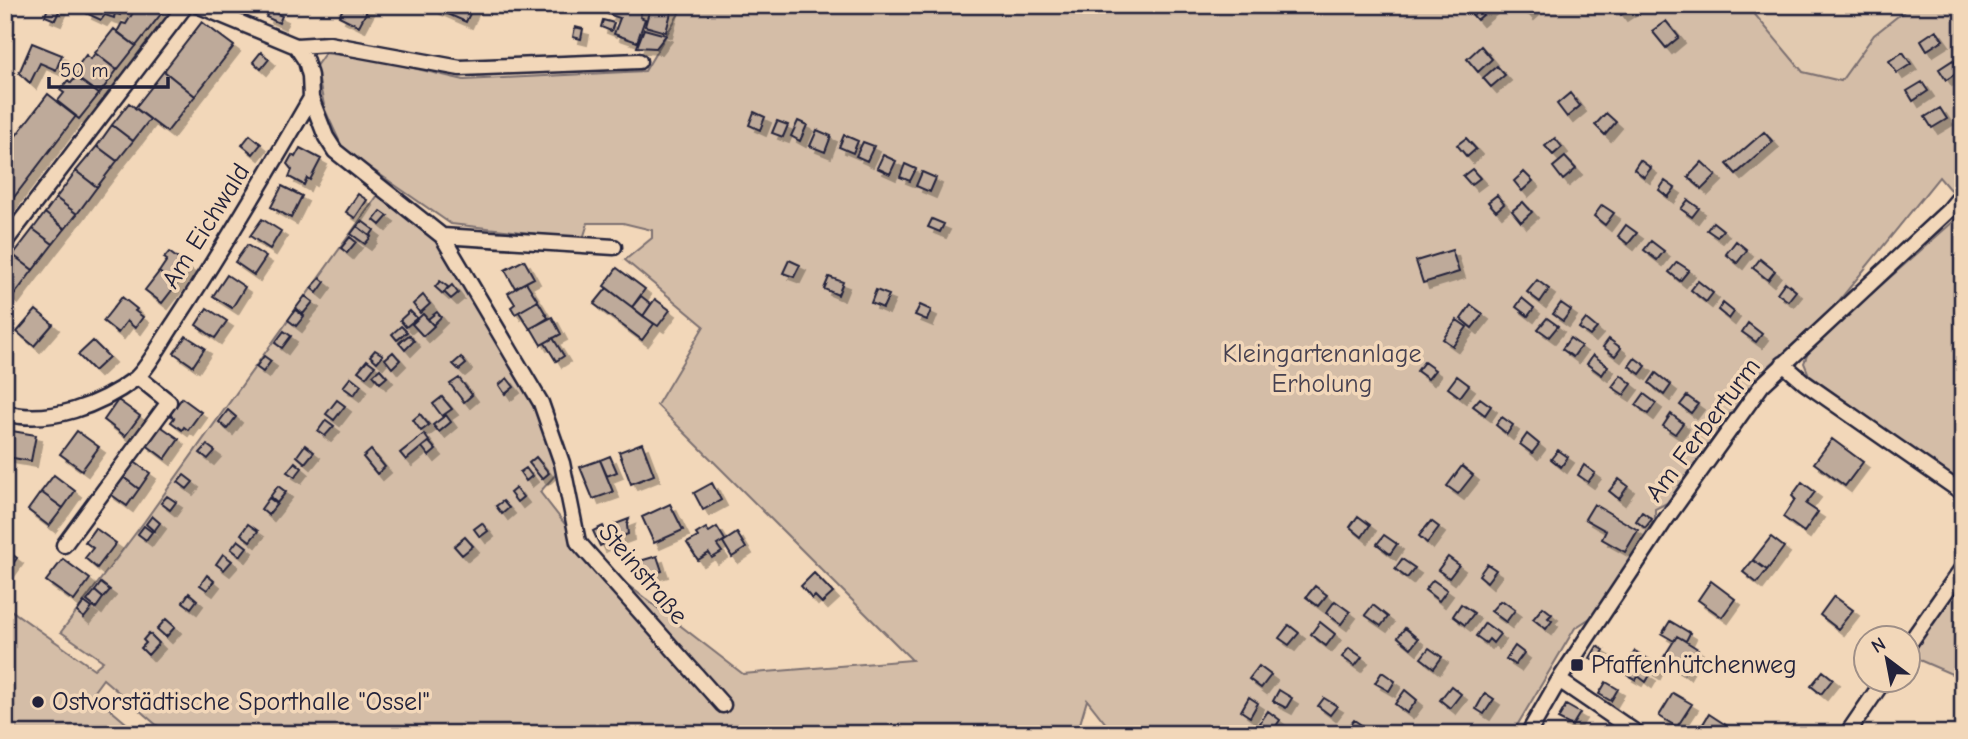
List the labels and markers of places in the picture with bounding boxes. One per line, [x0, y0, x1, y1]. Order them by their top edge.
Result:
place label: Pfaffenhütchenweg [1591, 650, 1797, 680]
marker: Pfaffenhütchenweg [1569, 657, 1585, 673]
place label: Ostvorstädtische Sporthalle "Ossel" [52, 687, 430, 717]
marker: Ostvorstädtische Sporthalle "Ossel" [30, 694, 46, 710]

